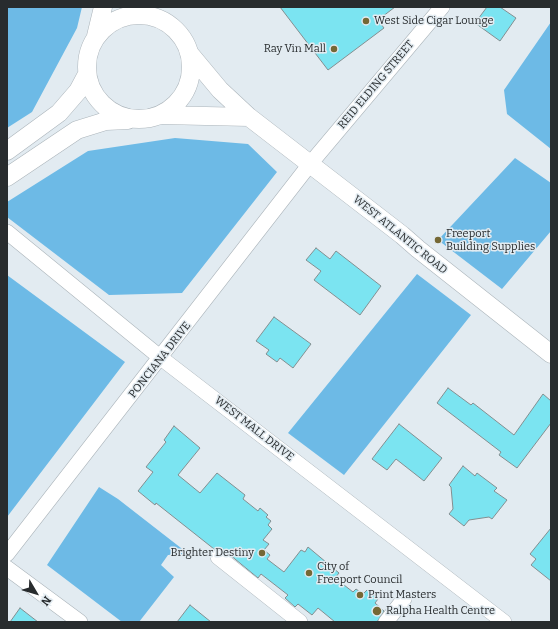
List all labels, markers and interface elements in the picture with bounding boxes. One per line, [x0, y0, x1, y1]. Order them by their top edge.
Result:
place label: West Side Cigar Lounge [374, 14, 493, 28]
marker: West Side Cigar Lounge [361, 16, 371, 26]
street label: REID ELDING STREET [335, 38, 417, 132]
place label: Ray Vin Mall [264, 42, 326, 56]
marker: Ray Vin Mall [329, 44, 339, 54]
street label: WEST ATLANTIC ROAD [350, 193, 450, 277]
place label: Freeport Building Supplies [446, 227, 535, 253]
marker: Freeport Building Supplies [433, 235, 443, 245]
street label: PONCIANA DRIVE [126, 319, 194, 401]
street label: WEST MALL DRIVE [212, 394, 296, 464]
place label: Brighter Destiny [171, 546, 254, 560]
marker: Brighter Destiny [257, 548, 267, 558]
place label: City of Freeport Council [317, 560, 402, 586]
marker: City of Freeport Council [304, 568, 314, 578]
north arrow [16, 573, 56, 613]
place label: Print Masters [368, 588, 436, 602]
marker: Print Masters [355, 590, 365, 600]
text: N [38, 593, 54, 608]
place label: Ralpha Health Centre [386, 604, 495, 618]
marker: Ralpha Health Centre [371, 605, 383, 617]

